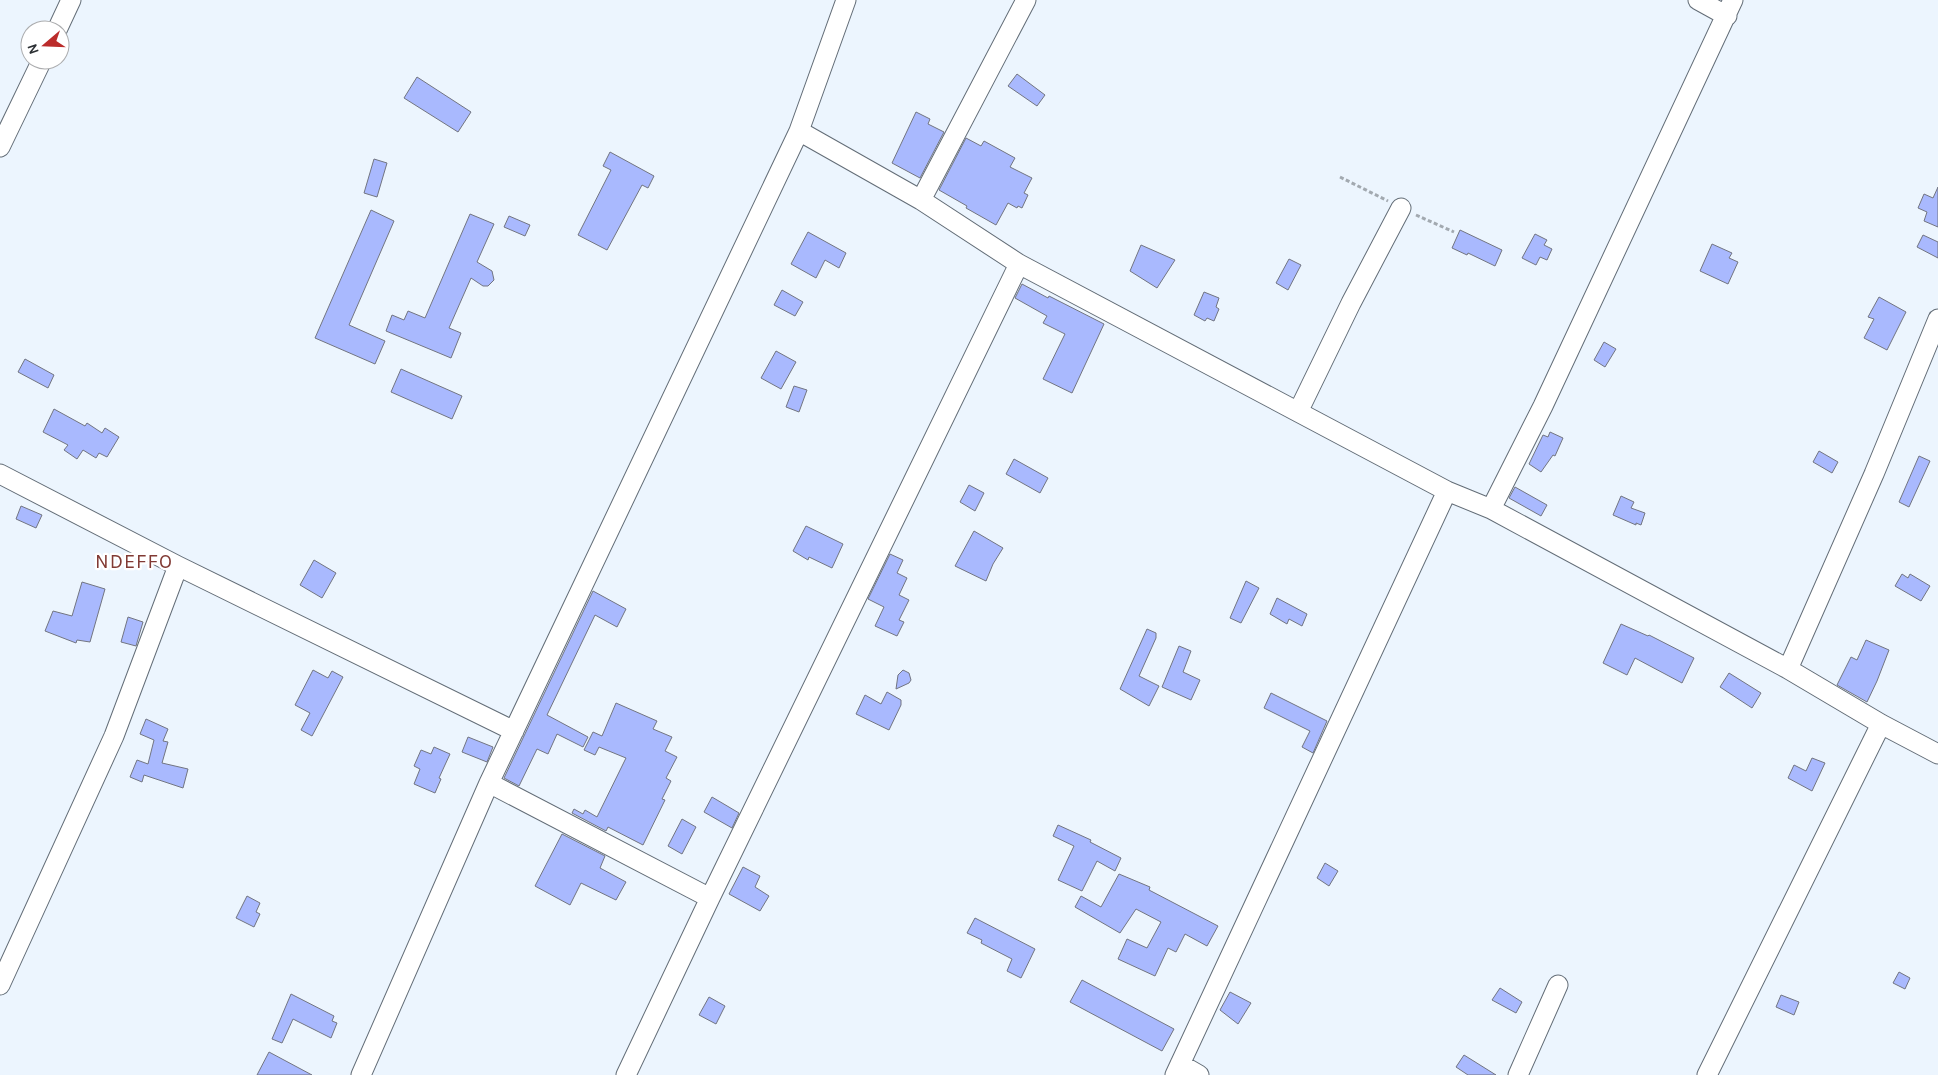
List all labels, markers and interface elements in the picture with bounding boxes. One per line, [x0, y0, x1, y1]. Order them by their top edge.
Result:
north arrow [20, 20, 70, 70]
text: N [24, 42, 43, 57]
district label: NDEFFO [95, 550, 173, 573]

